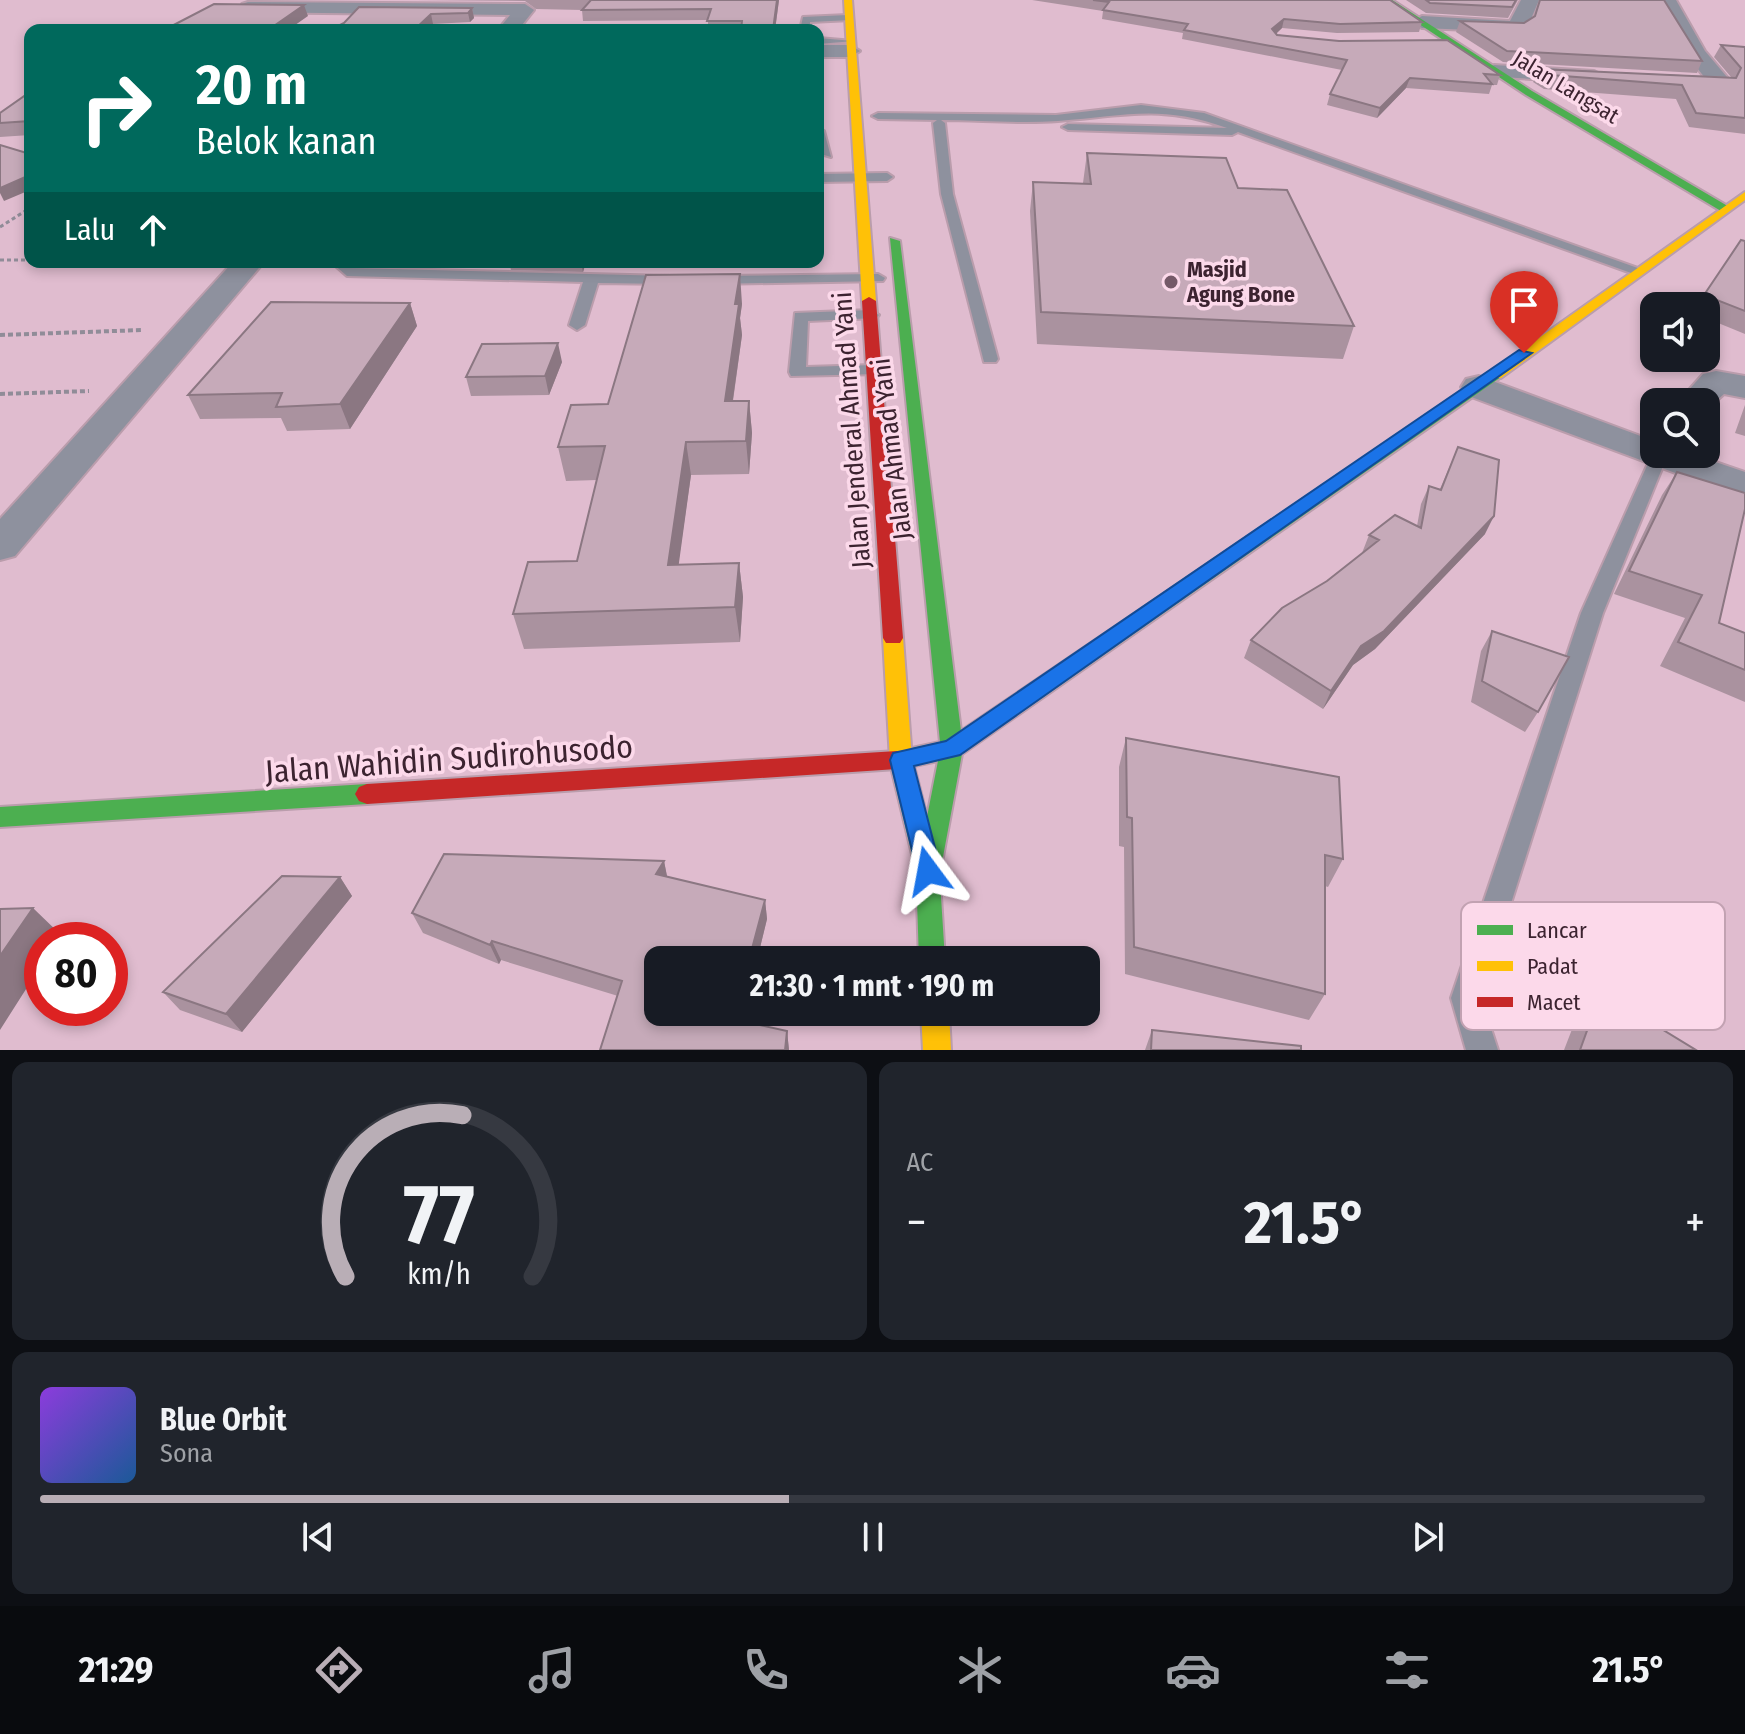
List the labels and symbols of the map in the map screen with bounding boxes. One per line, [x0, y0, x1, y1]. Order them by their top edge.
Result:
street label: Jalan Langsat [1508, 45, 1625, 130]
place label: Masjid Agung Bone [1186, 256, 1295, 308]
pin [1490, 271, 1558, 353]
marker: Masjid Agung Bone [1162, 273, 1180, 291]
street label: Jalan Jenderal Ahmad Yani [827, 291, 877, 569]
street label: Jalan Ahmad Yani [865, 356, 919, 542]
street label: Jalan Wahidin Sudirohusodo [264, 727, 634, 791]
position arrow [886, 829, 970, 913]
legend [1461, 902, 1725, 1030]
text: Lancar [1527, 917, 1587, 944]
speed limit sign: 80 [24, 922, 128, 1026]
text: Padat [1527, 953, 1579, 980]
text: Macet [1527, 989, 1581, 1016]

